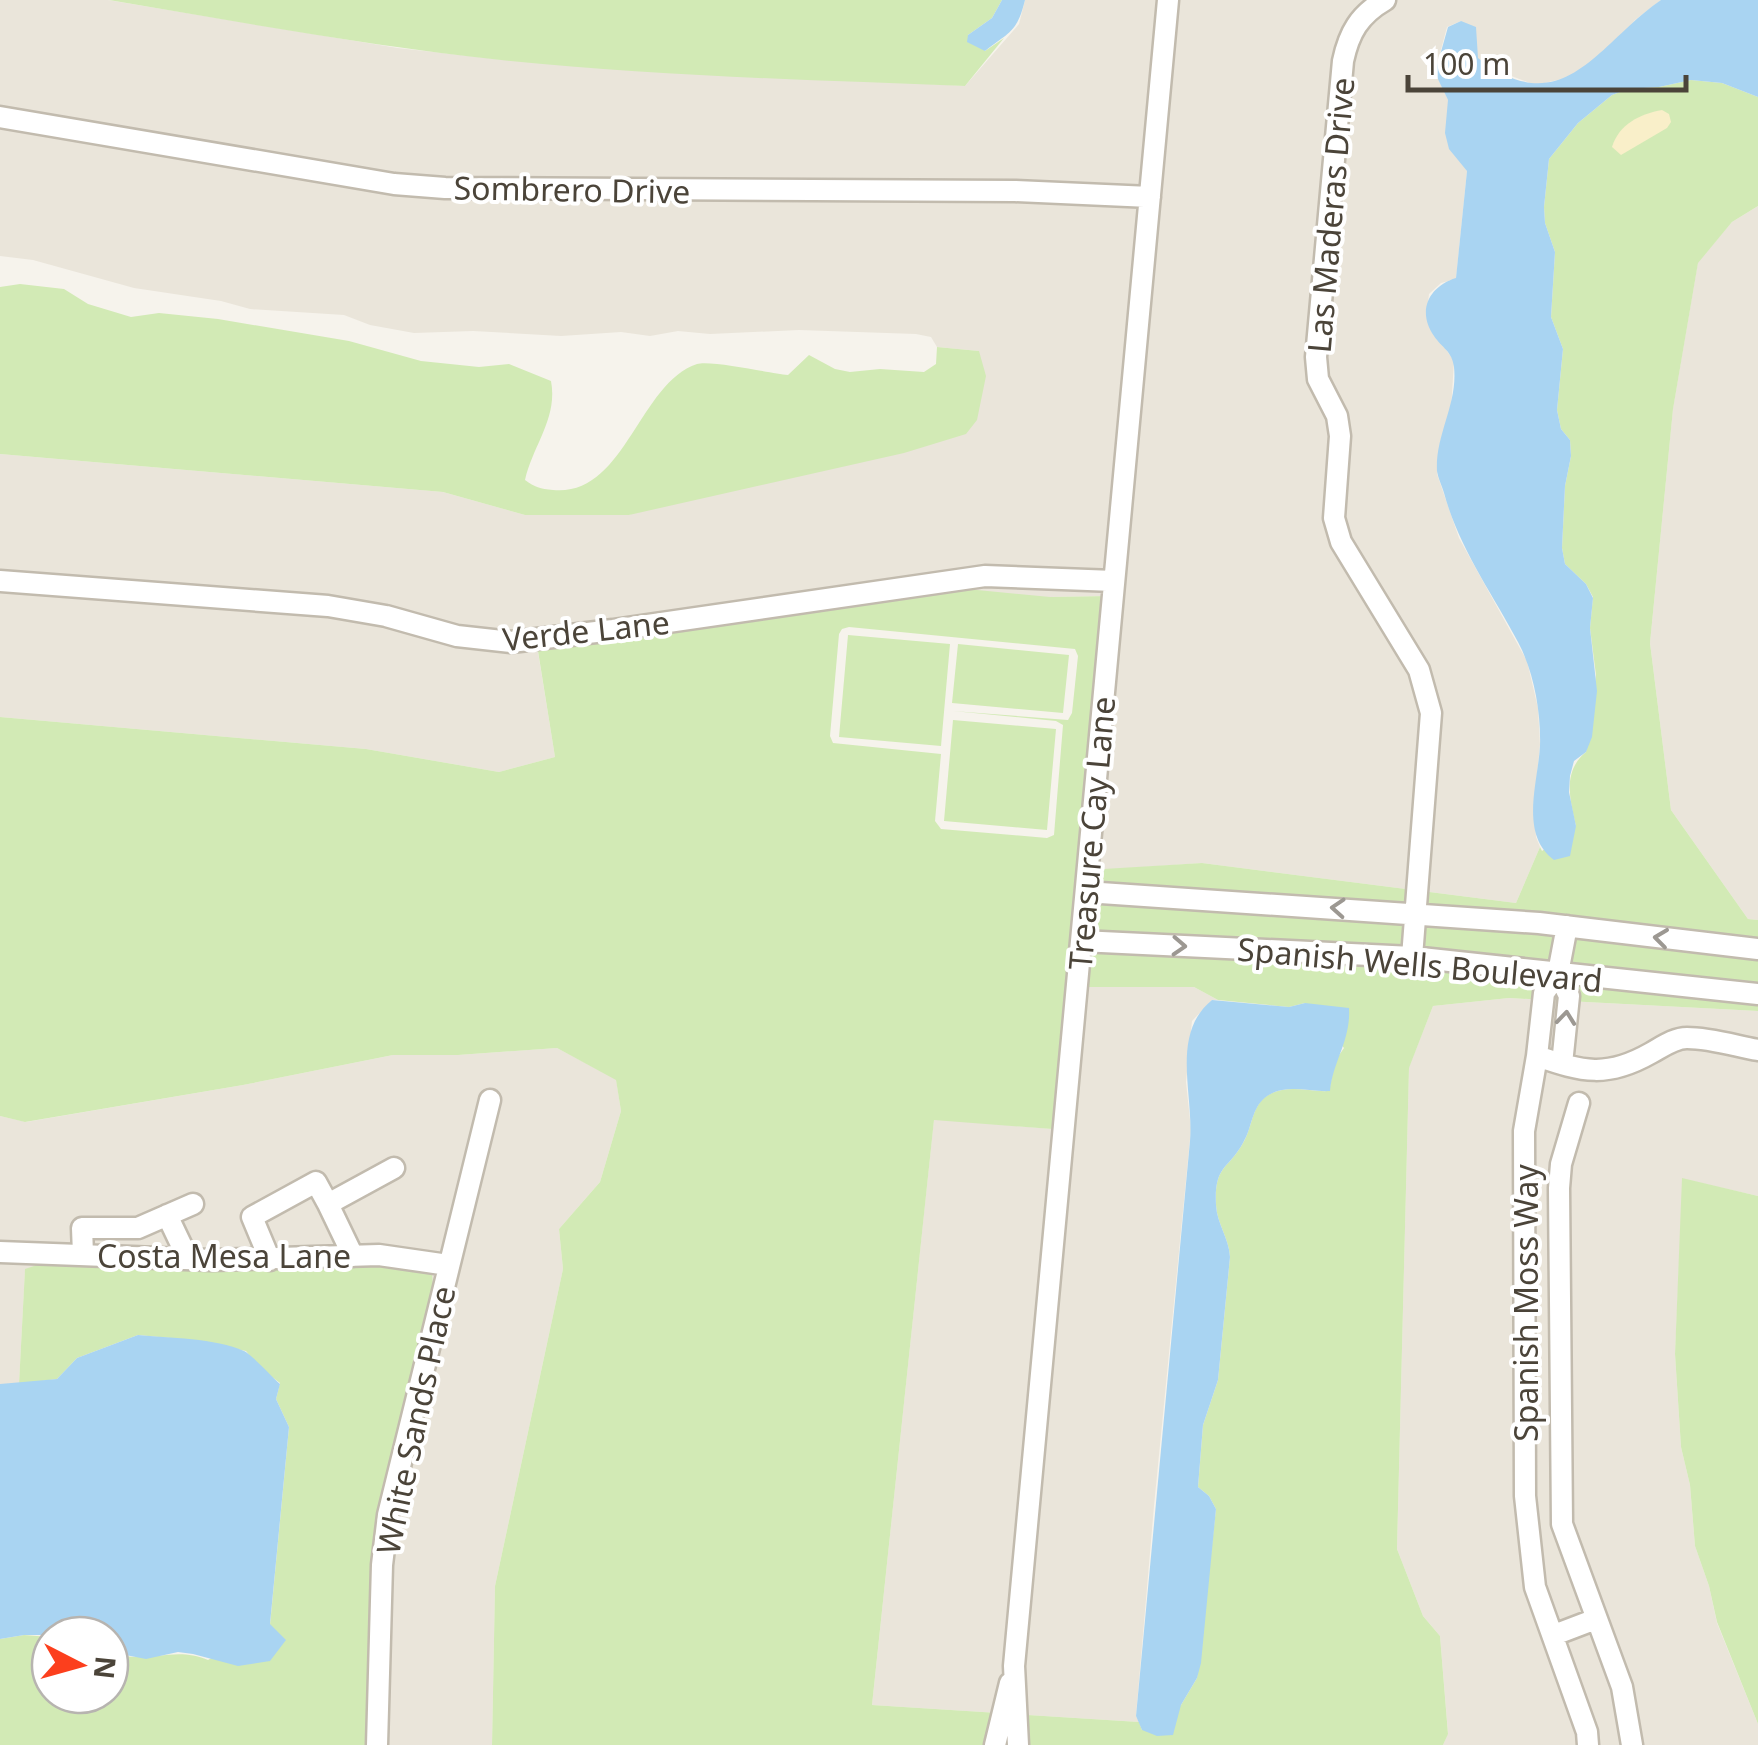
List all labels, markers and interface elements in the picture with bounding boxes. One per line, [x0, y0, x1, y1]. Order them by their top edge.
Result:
scale bar [1408, 30, 1686, 92]
text: 100 m [1423, 43, 1510, 84]
street label: Las Maderas Drive [1297, 75, 1363, 355]
street label: Sombrero Drive [453, 165, 691, 213]
street label: Verde Lane [500, 600, 672, 660]
street label: Treasure Cay Lane [1058, 695, 1124, 971]
one-way arrow [1329, 898, 1345, 919]
street label: Spanish Wells Boulevard [1236, 927, 1604, 1001]
one-way arrow [1653, 928, 1669, 949]
one-way arrow [1171, 935, 1187, 956]
one-way arrow [1555, 1009, 1577, 1025]
street label: Spanish Moss Way [1504, 1164, 1547, 1442]
street label: Costa Mesa Lane [97, 1234, 351, 1277]
street label: White Sands Place [366, 1282, 464, 1558]
north arrow [30, 1615, 130, 1715]
text: N [86, 1654, 126, 1681]

